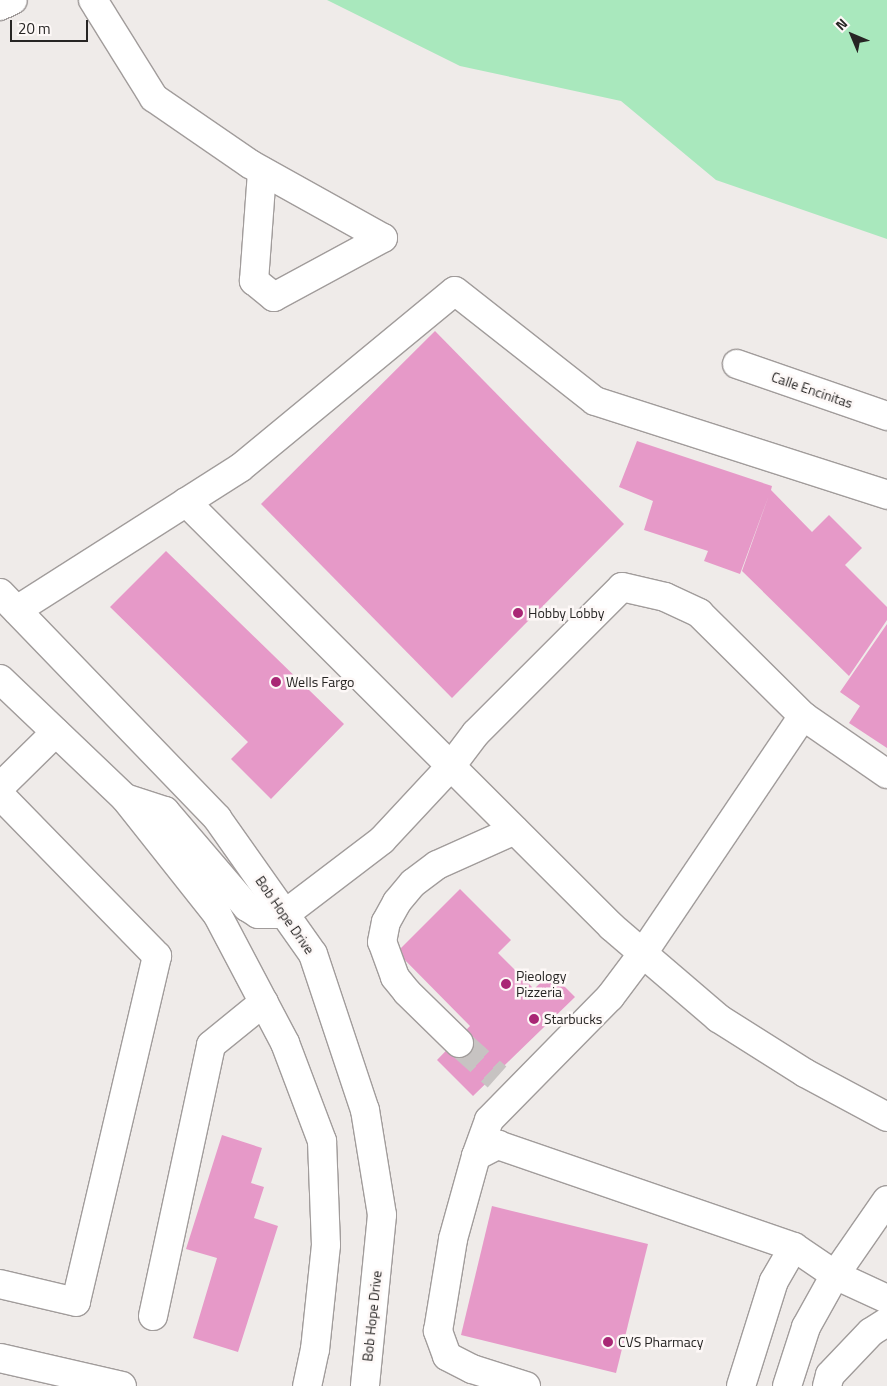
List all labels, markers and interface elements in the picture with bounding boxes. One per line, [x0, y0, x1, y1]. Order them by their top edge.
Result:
scale bar [12, 10, 90, 42]
north arrow [827, 10, 877, 60]
text: N [830, 13, 852, 35]
text: 20 m [18, 17, 51, 40]
street label: Calle Encinitas [769, 368, 855, 412]
place label: Hobby Lobby [528, 605, 605, 621]
marker: Hobby Lobby [512, 607, 524, 619]
place label: Wells Fargo [286, 674, 355, 690]
marker: Wells Fargo [270, 676, 282, 688]
street label: Bob Hope Drive [252, 873, 318, 957]
place label: Pieology Pizzeria [516, 968, 566, 1000]
marker: Pieology Pizzeria [500, 978, 512, 990]
place label: Starbucks [544, 1011, 602, 1027]
marker: Starbucks [528, 1013, 540, 1025]
street label: Bob Hope Drive [359, 1270, 385, 1362]
place label: CVS Pharmacy [618, 1334, 704, 1350]
marker: CVS Pharmacy [602, 1336, 614, 1348]

